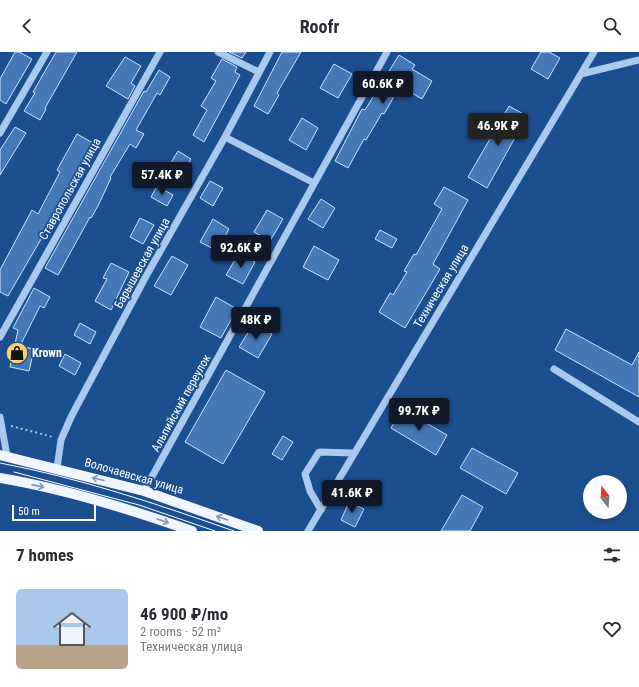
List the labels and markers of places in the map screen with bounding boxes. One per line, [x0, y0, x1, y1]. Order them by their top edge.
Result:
pin: 60.6K ₽ [346, 71, 420, 105]
pin: 46.9K ₽ [461, 113, 535, 147]
pin: 57.4K ₽ [125, 162, 199, 196]
pin: 92.6K ₽ [204, 235, 278, 269]
pin: 48K ₽ [228, 307, 284, 341]
shop icon: Krown [4, 340, 30, 366]
place label: Krown [32, 346, 62, 360]
pin: 99.7K ₽ [382, 398, 456, 432]
pin: 41.6K ₽ [315, 480, 389, 514]

